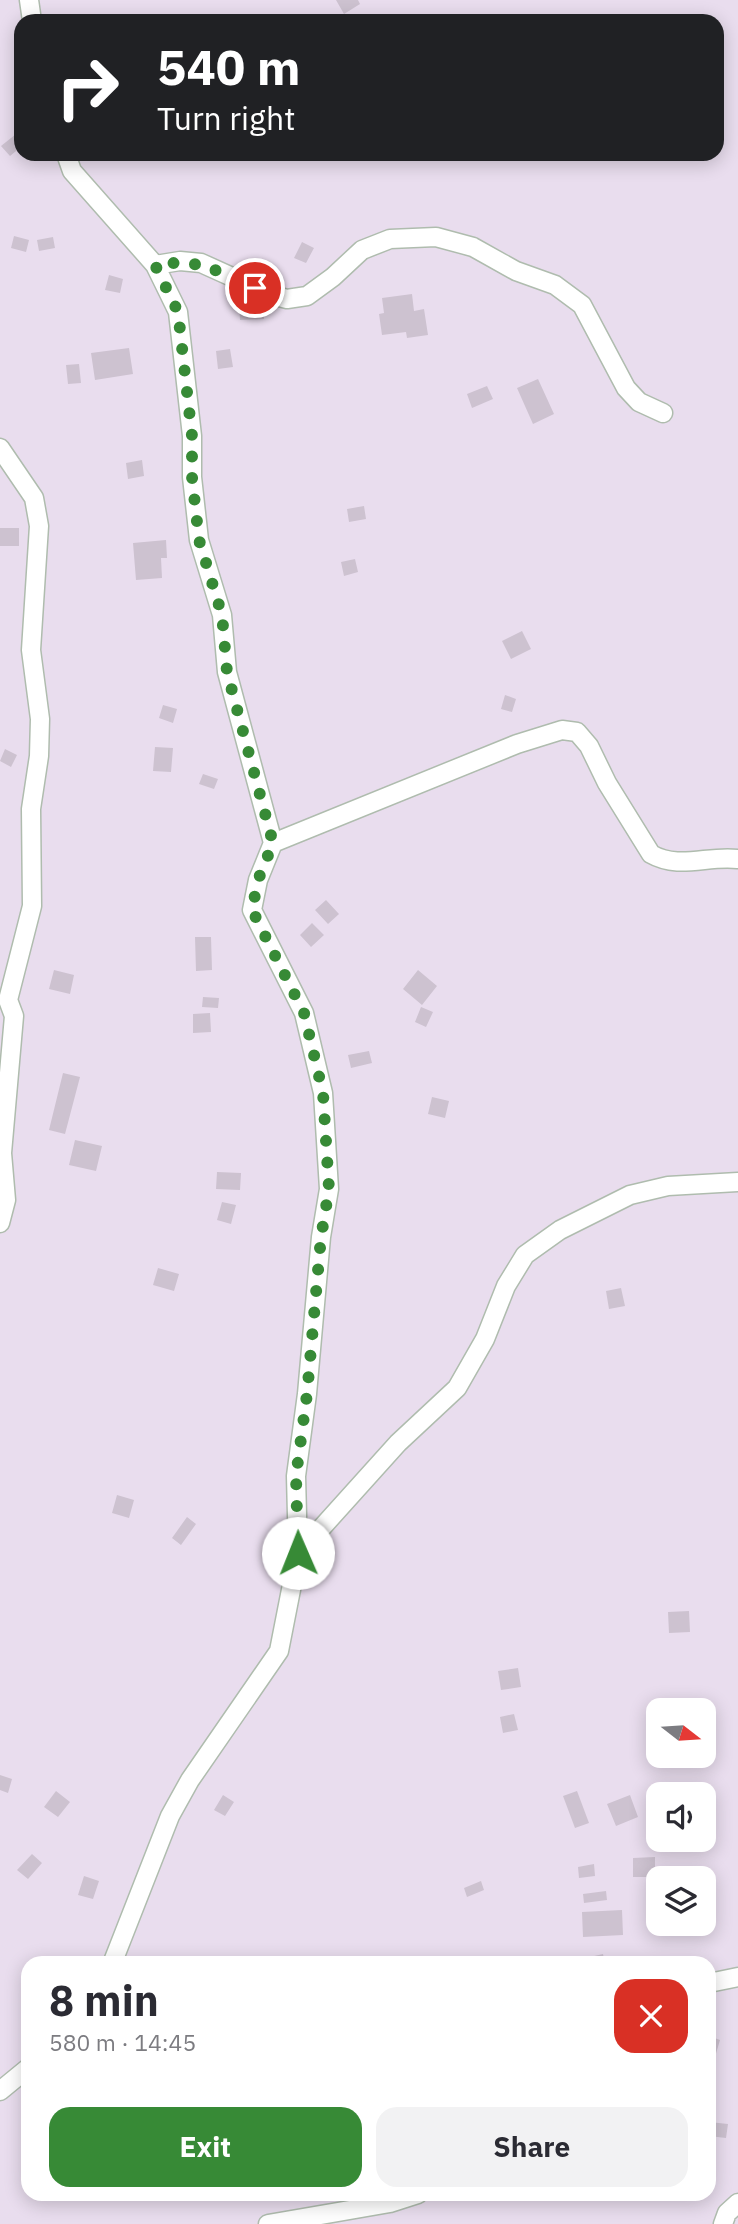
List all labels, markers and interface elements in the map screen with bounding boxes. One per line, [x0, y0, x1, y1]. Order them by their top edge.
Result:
text: 540 m [157, 35, 301, 98]
icon: right [42, 42, 133, 133]
text: Turn right [157, 97, 295, 139]
pin [225, 258, 285, 318]
icon: arrive [236, 269, 274, 307]
position arrow [261, 1516, 335, 1590]
north arrow [646, 1698, 716, 1768]
map controls [646, 1698, 716, 1936]
button: sound [646, 1782, 716, 1852]
button: layers [646, 1866, 716, 1936]
text: 8 min [49, 1973, 159, 2028]
button: close [614, 1979, 688, 2053]
text: 580 m · 14:45 [49, 2027, 196, 2057]
button: Exit [49, 2107, 362, 2187]
button: Share [376, 2107, 688, 2187]

